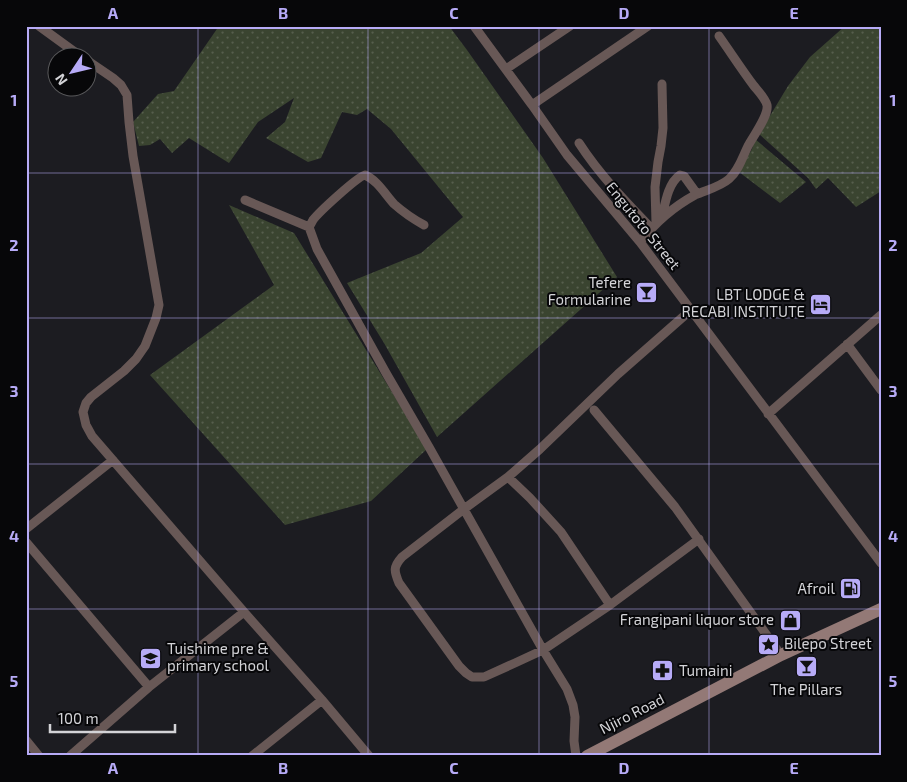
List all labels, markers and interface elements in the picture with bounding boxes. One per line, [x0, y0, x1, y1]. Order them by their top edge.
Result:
text: A [108, 3, 119, 22]
text: B [278, 3, 288, 22]
text: C [449, 3, 459, 22]
text: D [619, 3, 630, 22]
text: E [789, 3, 799, 22]
north arrow [48, 48, 98, 98]
text: N [51, 71, 71, 89]
text: 1 [11, 90, 17, 109]
text: 1 [890, 90, 896, 109]
street label: Engutoto Street [603, 178, 685, 273]
text: 2 [9, 235, 19, 254]
text: 2 [888, 235, 898, 254]
place label: Tefere Formularine [548, 273, 631, 308]
bar icon: Tefere Formularine [635, 280, 659, 304]
place label: LBT LODGE & RECABI INSTITUTE [682, 285, 805, 320]
hotel icon: LBT LODGE & RECABI INSTITUTE [809, 292, 833, 316]
text: 3 [9, 381, 19, 400]
text: 3 [888, 381, 898, 400]
text: 4 [9, 526, 19, 545]
text: 4 [888, 526, 898, 545]
fuel station icon: Afroil [839, 577, 863, 601]
place label: Afroil [798, 579, 836, 597]
shop icon: Frangipani liquor store [778, 608, 802, 632]
place label: Frangipani liquor store [620, 610, 774, 628]
place icon: Bilepo Street [756, 632, 780, 656]
place label: Bilepo Street [784, 634, 872, 652]
place label: Tuishime pre & primary school [167, 639, 269, 674]
school or university icon: Tuishime pre & primary school [139, 646, 163, 670]
bar icon: The Pillars [794, 655, 818, 679]
pharmacy icon: Tumaini [651, 659, 675, 683]
place label: Tumaini [679, 661, 732, 679]
text: 5 [10, 671, 19, 690]
text: 5 [889, 671, 898, 690]
place label: The Pillars [770, 680, 842, 698]
street label: Njiro Road [596, 689, 667, 738]
scale bar [50, 702, 175, 734]
text: 100 m [58, 709, 99, 727]
text: A [108, 758, 119, 777]
text: B [278, 758, 288, 777]
text: C [449, 758, 459, 777]
text: D [619, 758, 630, 777]
text: E [789, 758, 799, 777]

